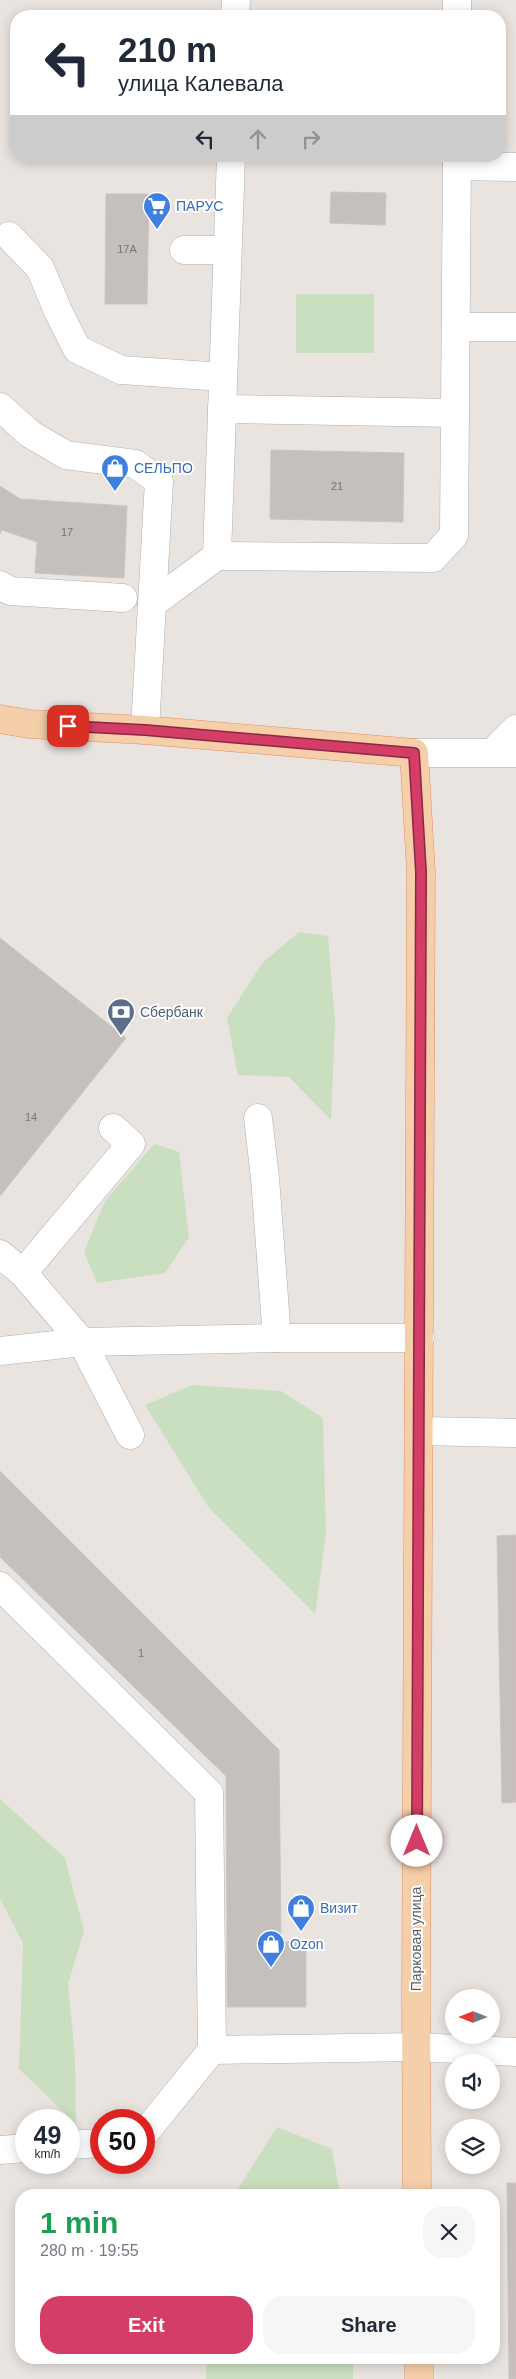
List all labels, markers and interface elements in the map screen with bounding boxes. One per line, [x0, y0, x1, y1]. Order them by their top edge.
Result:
icon: left [35, 30, 100, 95]
text: 210 m [118, 30, 217, 69]
text: улица Калевала [118, 71, 283, 96]
icon: left [191, 125, 219, 153]
icon: ahead [244, 125, 272, 153]
icon: right [297, 125, 325, 153]
supermarket icon: ПАРУС [142, 191, 172, 230]
place label: ПАРУС [176, 198, 223, 214]
house number: 17А [117, 243, 137, 255]
shop icon: СЕЛЬПО [100, 453, 130, 492]
place label: СЕЛЬПО [134, 460, 193, 476]
house number: 21 [331, 480, 343, 492]
house number: 17 [61, 526, 73, 538]
pin [47, 705, 89, 747]
icon: arrive [54, 712, 82, 740]
bank icon: Сбербанк [106, 997, 136, 1036]
place label: Сбербанк [140, 1004, 204, 1020]
house number: 14 [25, 1111, 37, 1123]
house number: 1 [138, 1647, 144, 1659]
position arrow [390, 1814, 442, 1866]
street label: Парковая улица [408, 1886, 424, 1991]
shop icon: Визит [286, 1893, 316, 1932]
place label: Визит [320, 1900, 358, 1916]
shop icon: Ozon [256, 1929, 286, 1968]
place label: Ozon [290, 1936, 323, 1952]
north arrow [445, 1989, 500, 2044]
map controls [445, 1989, 500, 2174]
button: sound [445, 2054, 500, 2109]
speed limit sign: 50 [90, 2109, 155, 2174]
button: layers [445, 2119, 500, 2174]
text: 49 [34, 2121, 61, 2149]
text: km/h [34, 2147, 61, 2161]
text: 1 min [40, 2206, 118, 2239]
button: close [423, 2206, 475, 2258]
text: 280 m · 19:55 [40, 2242, 139, 2259]
button: Exit [40, 2296, 253, 2354]
button: Share [263, 2296, 475, 2354]

